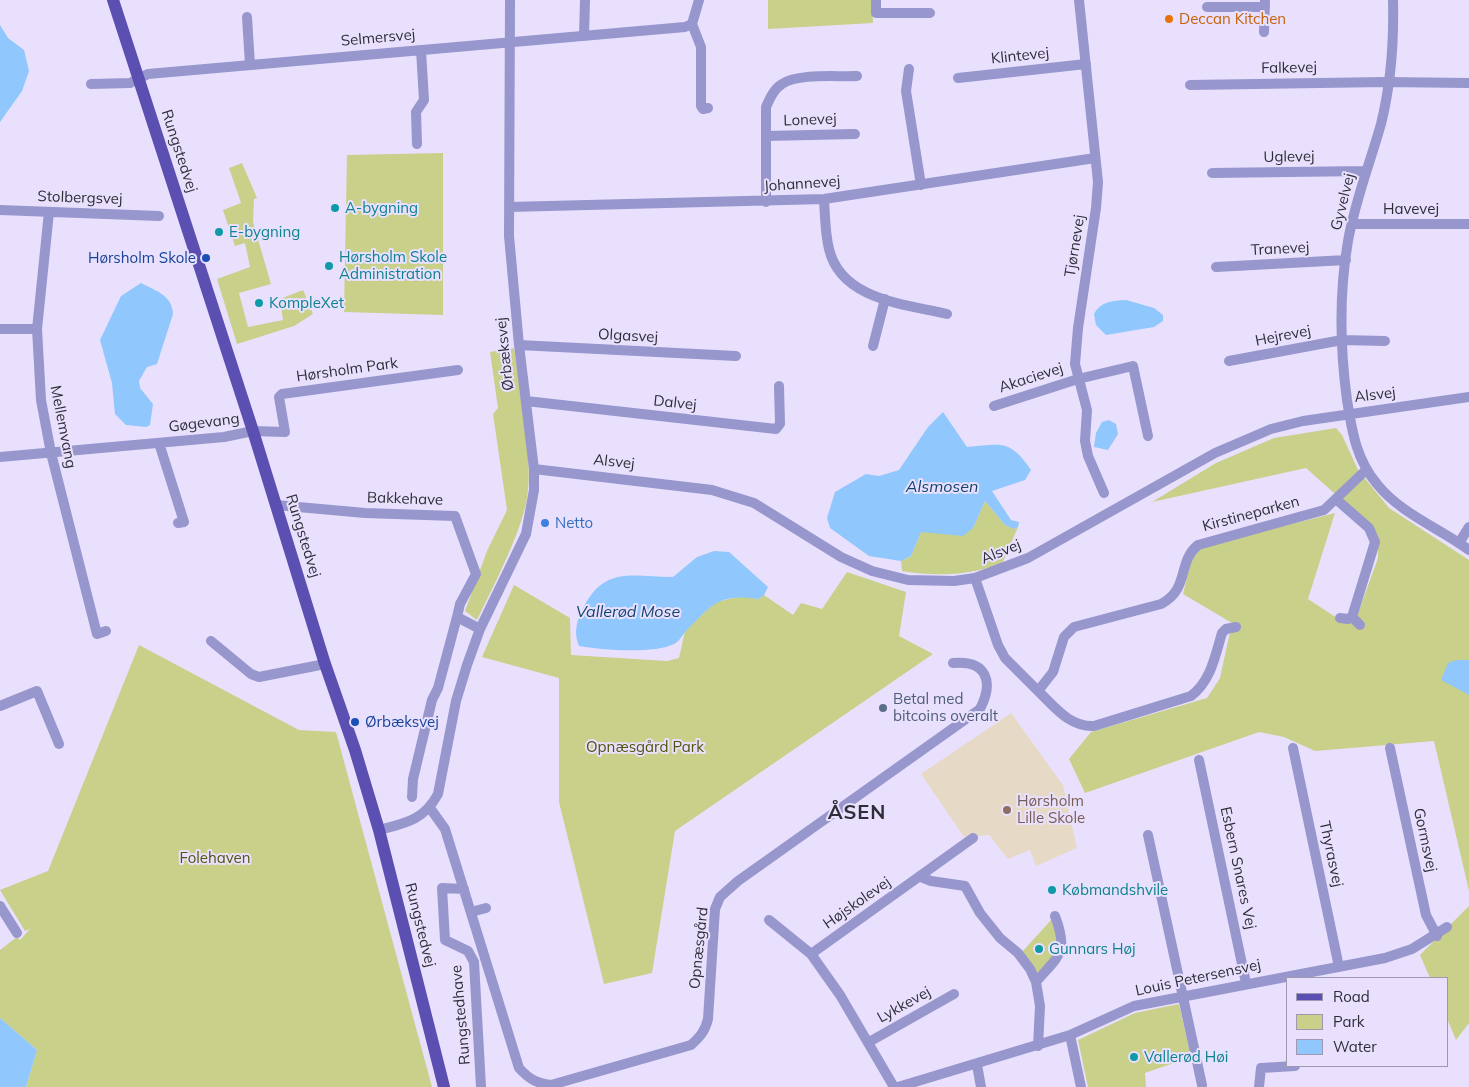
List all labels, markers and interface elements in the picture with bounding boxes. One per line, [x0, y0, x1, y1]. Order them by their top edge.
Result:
place label: Deccan Kitchen [1179, 10, 1286, 28]
marker: Deccan Kitchen [1163, 13, 1175, 25]
street label: Selmersvej [340, 26, 416, 50]
street label: Klintevej [990, 44, 1050, 68]
street label: Falkevej [1261, 59, 1317, 77]
street label: Rungstedvej [157, 107, 201, 195]
street label: Lonevej [783, 110, 837, 130]
street label: Uglevej [1263, 148, 1315, 166]
street label: Johannevej [763, 172, 841, 196]
street label: Gyvelvej [1327, 172, 1359, 232]
street label: Stolbergsvej [37, 188, 123, 208]
place label: A-bygning [345, 199, 418, 217]
street label: Havevej [1383, 200, 1439, 218]
marker: A-bygning [329, 202, 341, 214]
street label: Tjørnevej [1061, 213, 1089, 279]
place label: E-bygning [229, 223, 300, 241]
marker: E-bygning [213, 226, 225, 238]
street label: Tranevej [1250, 238, 1310, 260]
place label: Hørsholm Skole Administration [339, 248, 447, 283]
place label: Hørsholm Skole [88, 249, 196, 267]
marker: Hørsholm Skole [200, 252, 212, 264]
marker: Hørsholm Skole Administration [323, 260, 335, 272]
place label: KompleXet [269, 294, 344, 312]
marker: KompleXet [253, 297, 265, 309]
street label: Ørbæksvej [492, 316, 518, 392]
street label: Hejrevej [1254, 322, 1312, 350]
street label: Olgasvej [598, 325, 658, 347]
street label: Hørsholm Park [295, 354, 399, 386]
street label: Akacievej [997, 359, 1065, 397]
street label: Mellemvang [46, 384, 80, 470]
street label: Alsvej [1353, 384, 1397, 406]
street label: Dalvej [652, 392, 698, 414]
street label: Gøgevang [168, 410, 240, 436]
street label: Alsvej [592, 451, 636, 473]
water label: Alsmosen [906, 477, 978, 497]
street label: Bakkehave [367, 489, 443, 509]
street label: Rungstedvej [282, 492, 324, 580]
street label: Kirstineparken [1201, 492, 1301, 536]
place label: Netto [555, 514, 593, 532]
marker: Netto [539, 517, 551, 529]
street label: Alsvej [978, 536, 1024, 568]
water label: Vallerød Mose [576, 602, 680, 622]
place label: Betal med bitcoins overalt [893, 690, 998, 725]
marker: Betal med bitcoins overalt [877, 702, 889, 714]
place label: Ørbæksvej [365, 713, 439, 731]
marker: Ørbæksvej [349, 716, 361, 728]
park label: Opnæsgård Park [586, 738, 704, 756]
place label: Hørsholm Lille Skole [1017, 792, 1085, 827]
district label: ÅSEN [827, 801, 887, 825]
marker: Hørsholm Lille Skole [1001, 804, 1013, 816]
street label: Esbern Snares Vej [1216, 805, 1260, 931]
street label: Gormsvej [1409, 806, 1441, 874]
street label: Thyrasvej [1315, 819, 1347, 889]
park label: Folehaven [180, 849, 250, 867]
street label: Højskolevej [820, 873, 894, 933]
street label: Rungstedvej [401, 881, 439, 969]
place label: Købmandshvile [1062, 881, 1168, 899]
marker: Købmandshvile [1046, 884, 1058, 896]
street label: Opnæsgård [686, 906, 712, 990]
place label: Gunnars Høj [1049, 940, 1136, 958]
marker: Gunnars Høj [1033, 943, 1045, 955]
street label: Louis Petersensvej [1134, 956, 1262, 1000]
street label: Rungstedhave [448, 964, 474, 1066]
legend [1286, 977, 1449, 1067]
street label: Lykkevej [874, 983, 934, 1027]
text: Road [1333, 987, 1370, 1006]
text: Park [1333, 1012, 1365, 1031]
text: Water [1333, 1037, 1377, 1056]
place label: Vallerød Høi [1144, 1048, 1228, 1066]
marker: Vallerød Høi [1128, 1051, 1140, 1063]

